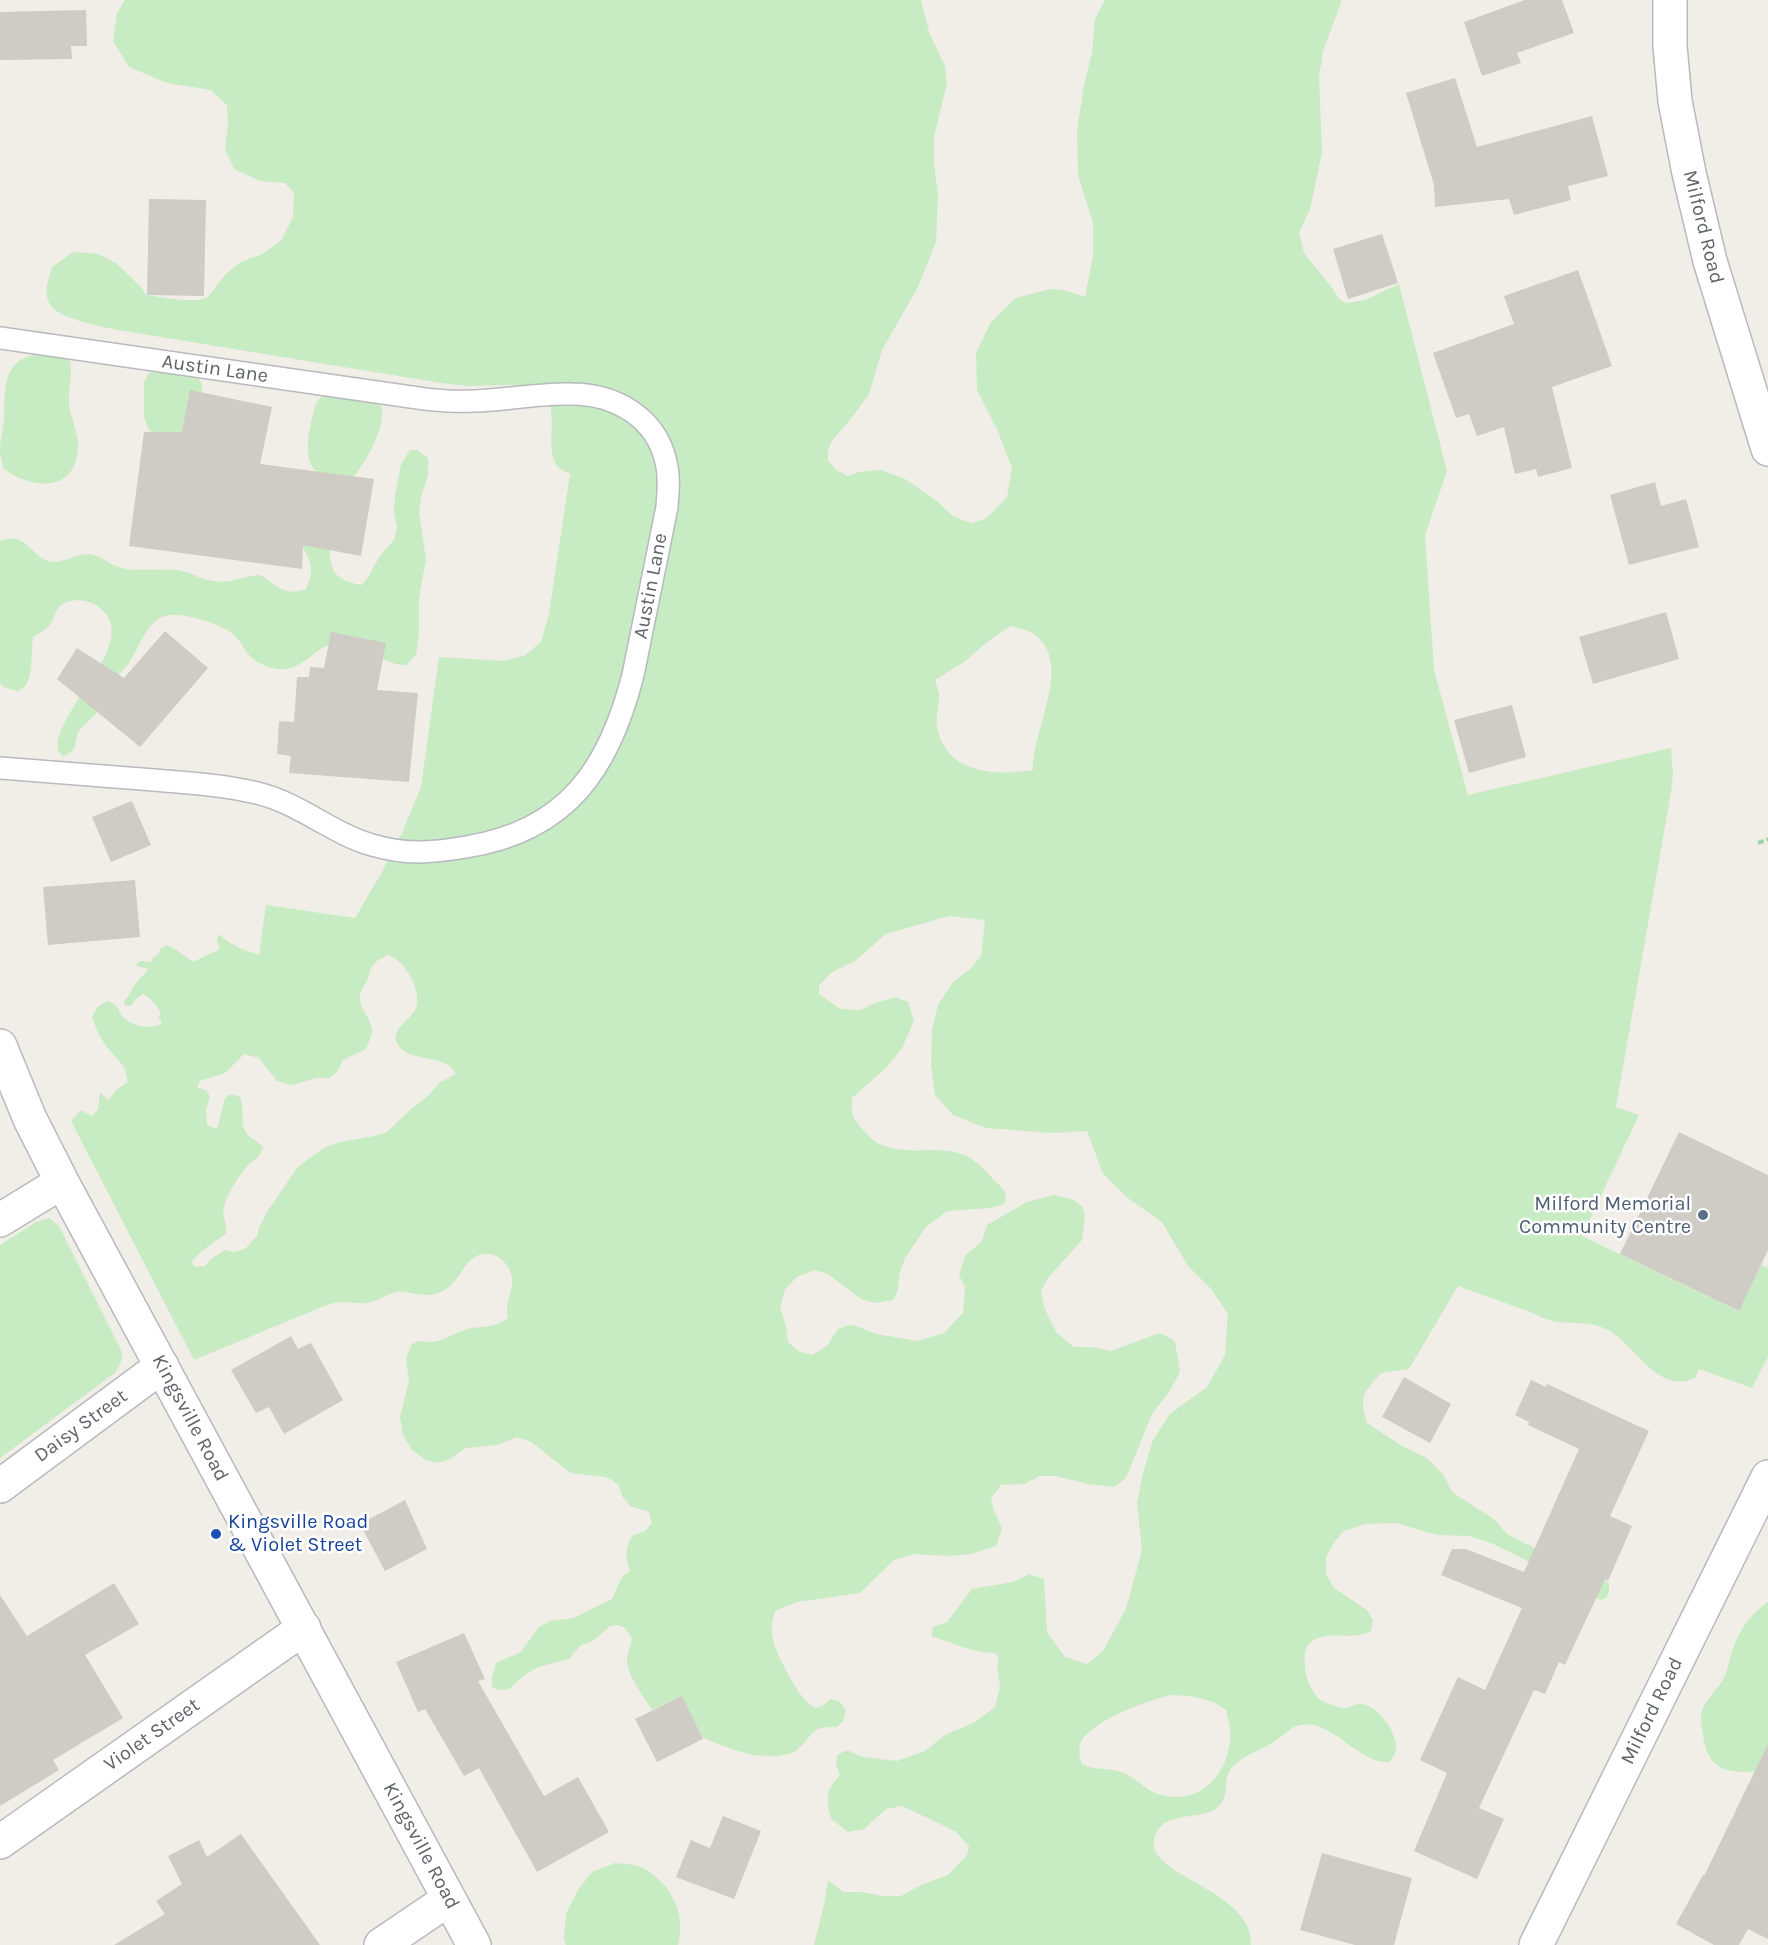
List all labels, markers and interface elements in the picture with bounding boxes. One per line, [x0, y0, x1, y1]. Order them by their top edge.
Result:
street label: Milford Road [1677, 168, 1729, 286]
street label: Austin Lane [160, 350, 270, 388]
street label: Austin Lane [629, 531, 673, 641]
place label: Milford Memorial Community Centre [1519, 1192, 1691, 1239]
marker: Milford Memorial Community Centre [1696, 1208, 1710, 1222]
street label: Kingsville Road [146, 1350, 234, 1486]
street label: Daisy Street [30, 1384, 132, 1468]
place label: Kingsville Road & Violet Street [228, 1510, 368, 1557]
marker: Kingsville Road & Violet Street [209, 1527, 223, 1541]
street label: Milford Road [1616, 1654, 1688, 1768]
street label: Violet Street [100, 1693, 204, 1777]
street label: Kingsville Road [377, 1778, 465, 1914]

